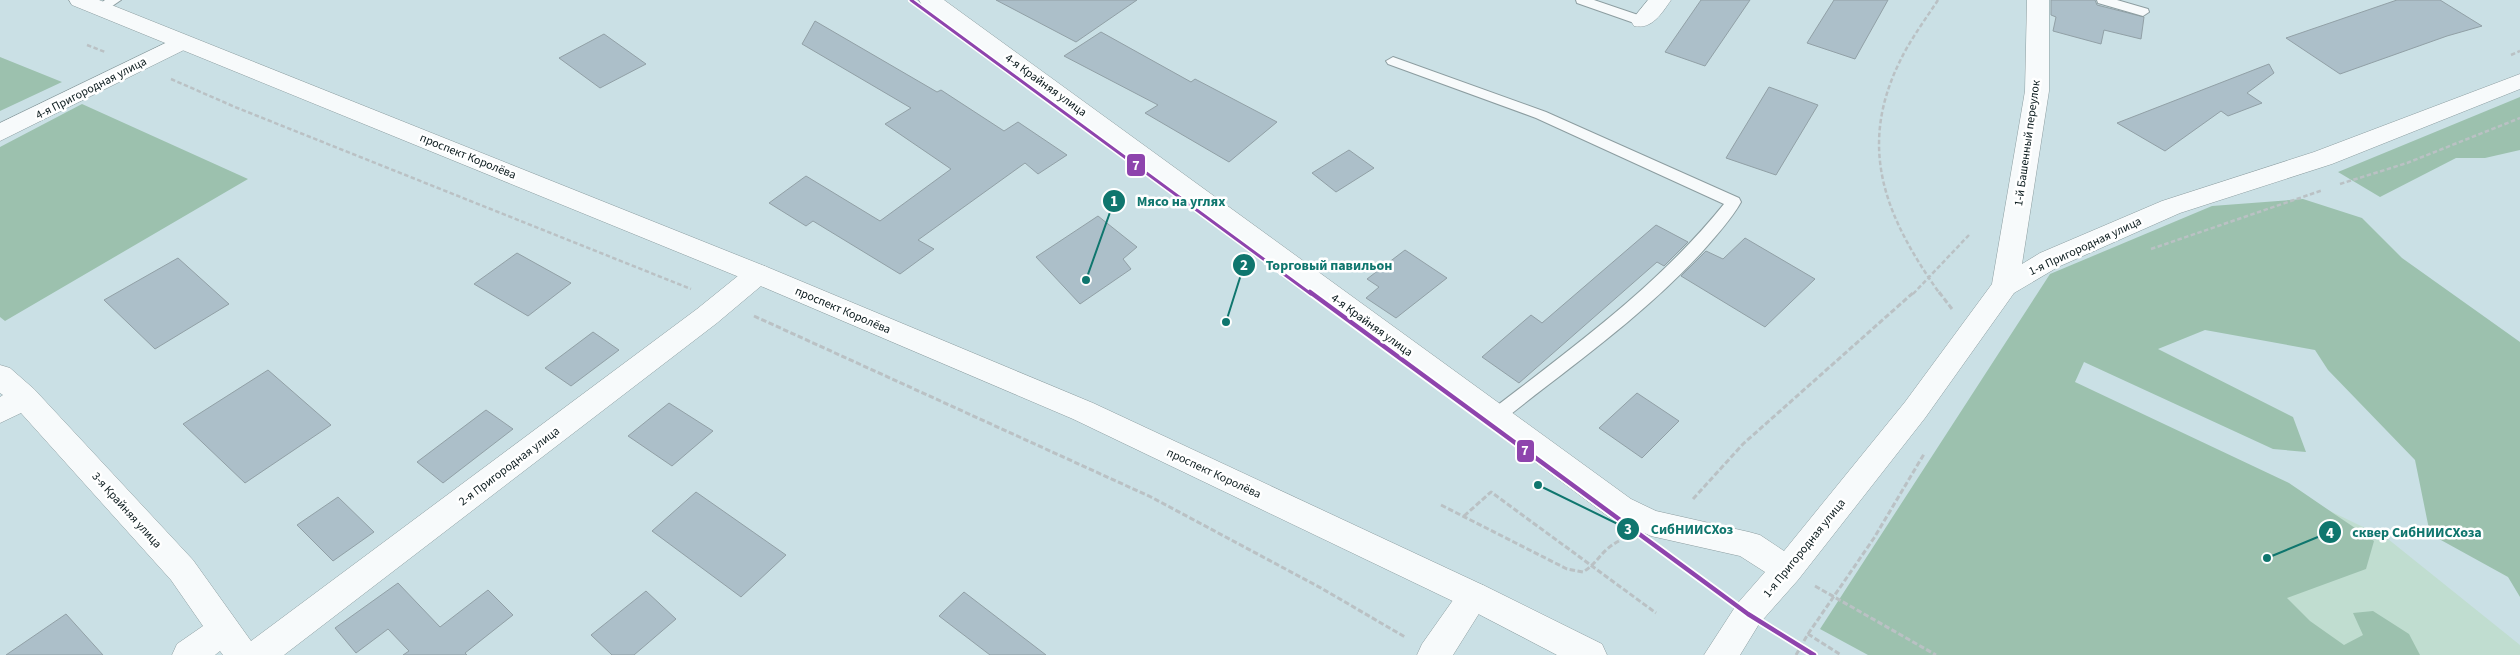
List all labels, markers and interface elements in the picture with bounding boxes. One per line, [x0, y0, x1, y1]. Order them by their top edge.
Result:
street label: 4-я Крайняя улица [1001, 50, 1090, 121]
street label: 4-я Пригородная улица [33, 53, 150, 124]
street label: 1-й Башенный переулок [2010, 79, 2045, 207]
street label: проспект Королёва [417, 129, 519, 184]
line badge: 7 [1126, 153, 1146, 177]
text: 7 [1132, 156, 1140, 176]
callout: Мясо на углях [1102, 186, 1235, 215]
text: 1 [1110, 191, 1118, 212]
text: Мясо на углях [1137, 192, 1225, 212]
street label: 1-я Пригородная улица [2026, 213, 2144, 280]
callout: Торговый павильон [1231, 250, 1403, 279]
text: 2 [1240, 255, 1248, 276]
text: Торговый павильон [1266, 256, 1392, 276]
street label: проспект Королёва [792, 283, 893, 338]
street label: 4-я Крайняя улица [1327, 290, 1416, 361]
street label: 2-я Пригородная улица [455, 423, 563, 510]
line badge: 7 [1516, 439, 1535, 463]
text: 7 [1521, 441, 1529, 461]
street label: проспект Королёва [1164, 444, 1264, 503]
street label: 3-я Крайняя улица [88, 468, 166, 552]
street label: 1-я Пригородная улица [1759, 495, 1850, 601]
callout: СибНИИСХоз [1616, 514, 1743, 543]
callout: сквер СибНИИСХоза [2317, 518, 2491, 547]
text: 3 [1624, 519, 1632, 540]
text: СибНИИСХоз [1651, 520, 1734, 540]
text: 4 [2326, 523, 2334, 544]
text: сквер СибНИИСХоза [2352, 523, 2482, 543]

